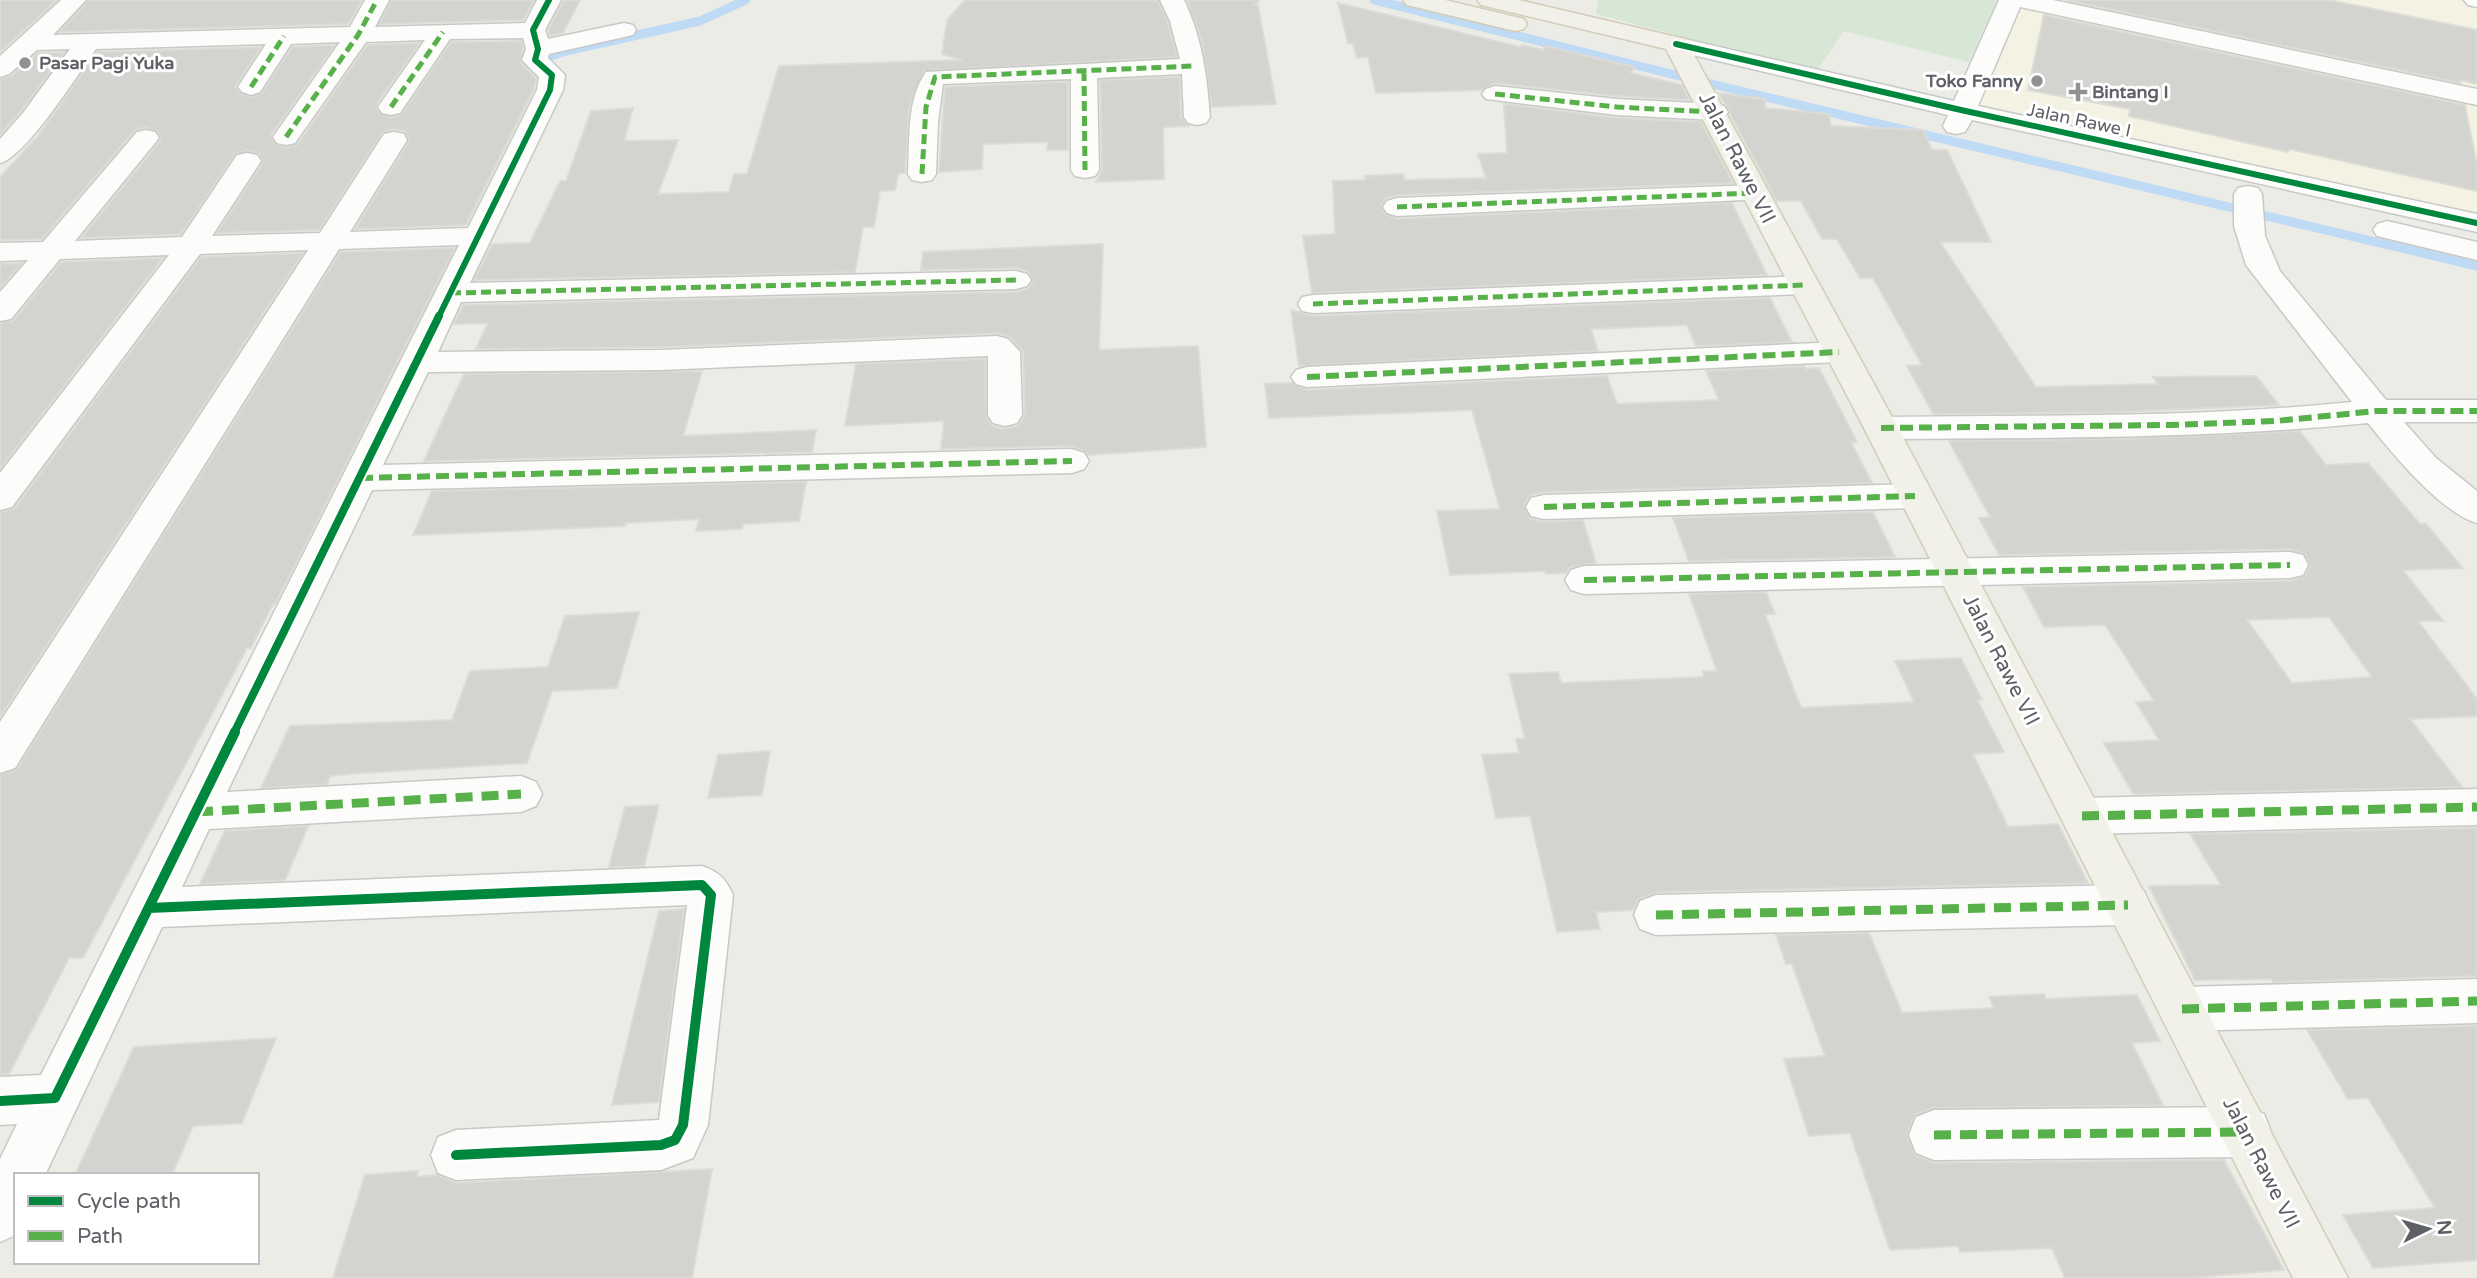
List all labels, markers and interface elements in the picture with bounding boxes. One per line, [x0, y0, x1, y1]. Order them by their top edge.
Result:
place label: Pasar Pagi Yuka [39, 52, 174, 74]
marker: Pasar Pagi Yuka [17, 55, 33, 71]
place label: Toko Fanny [1925, 70, 2023, 92]
marker: Toko Fanny [2029, 73, 2045, 89]
place label: Bintang I [2092, 81, 2169, 103]
marker: Bintang I [2070, 84, 2086, 100]
street label: Jalan Rawe VII [1693, 88, 1781, 228]
street label: Jalan Rawe I [2025, 98, 2133, 142]
street label: Jalan Rawe VII [1957, 590, 2045, 730]
street label: Jalan Rawe VII [2217, 1093, 2305, 1233]
legend [14, 1173, 259, 1264]
text: Cycle path [77, 1189, 181, 1214]
north arrow [2393, 1194, 2463, 1264]
text: N [2432, 1219, 2456, 1236]
text: Path [77, 1224, 123, 1249]

